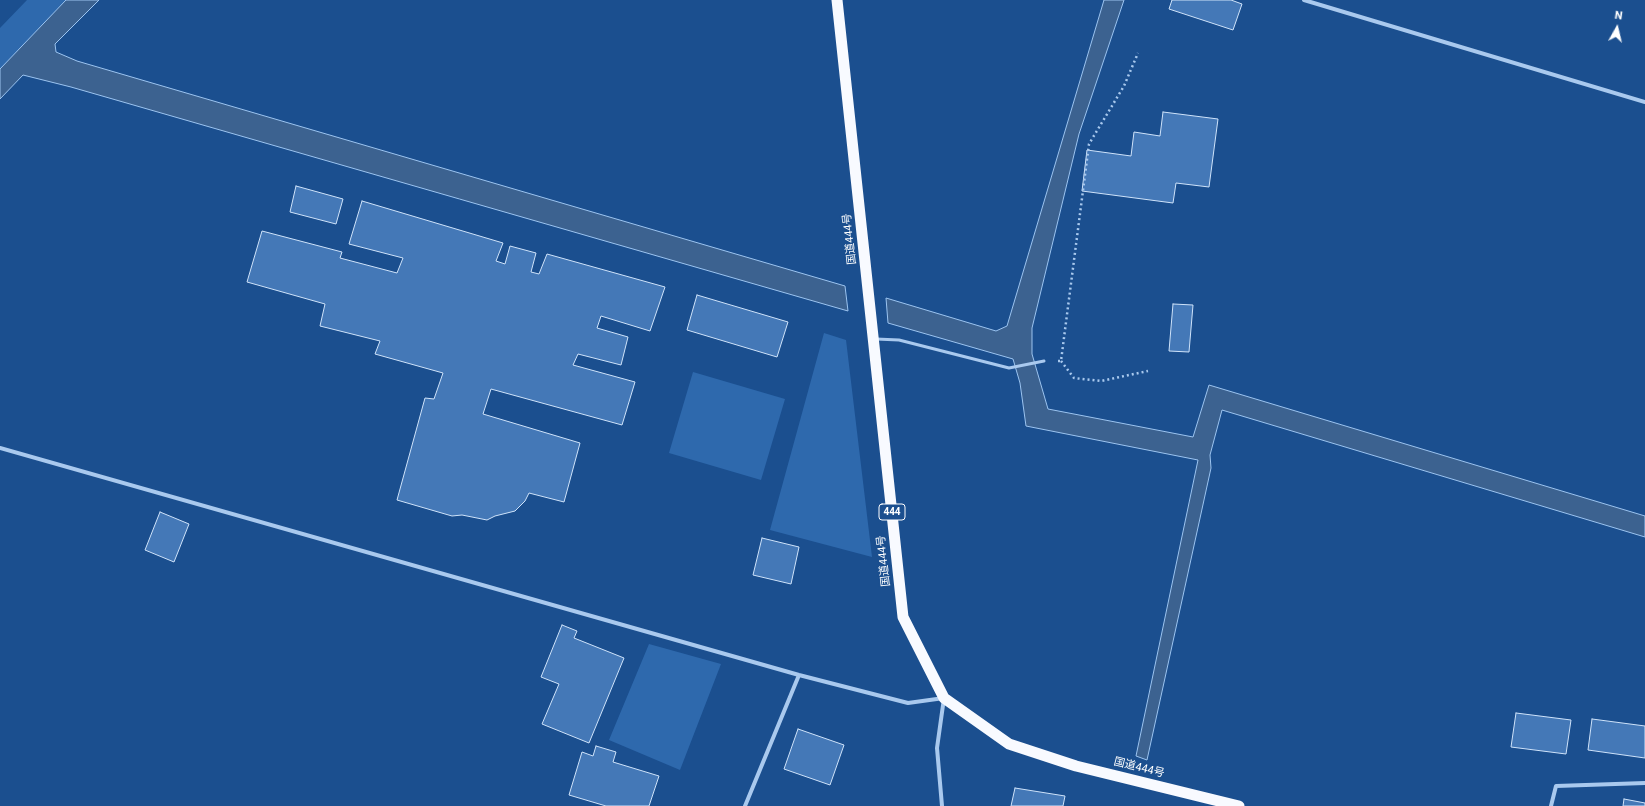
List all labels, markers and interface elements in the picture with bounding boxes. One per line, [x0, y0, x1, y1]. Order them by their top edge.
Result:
north arrow [1597, 8, 1637, 48]
text: N [1614, 9, 1623, 23]
street label: 国道444号 [841, 213, 859, 265]
road number: 444 [879, 504, 905, 520]
street label: 国道444号 [875, 535, 893, 587]
street label: 国道444号 [1112, 755, 1166, 781]

